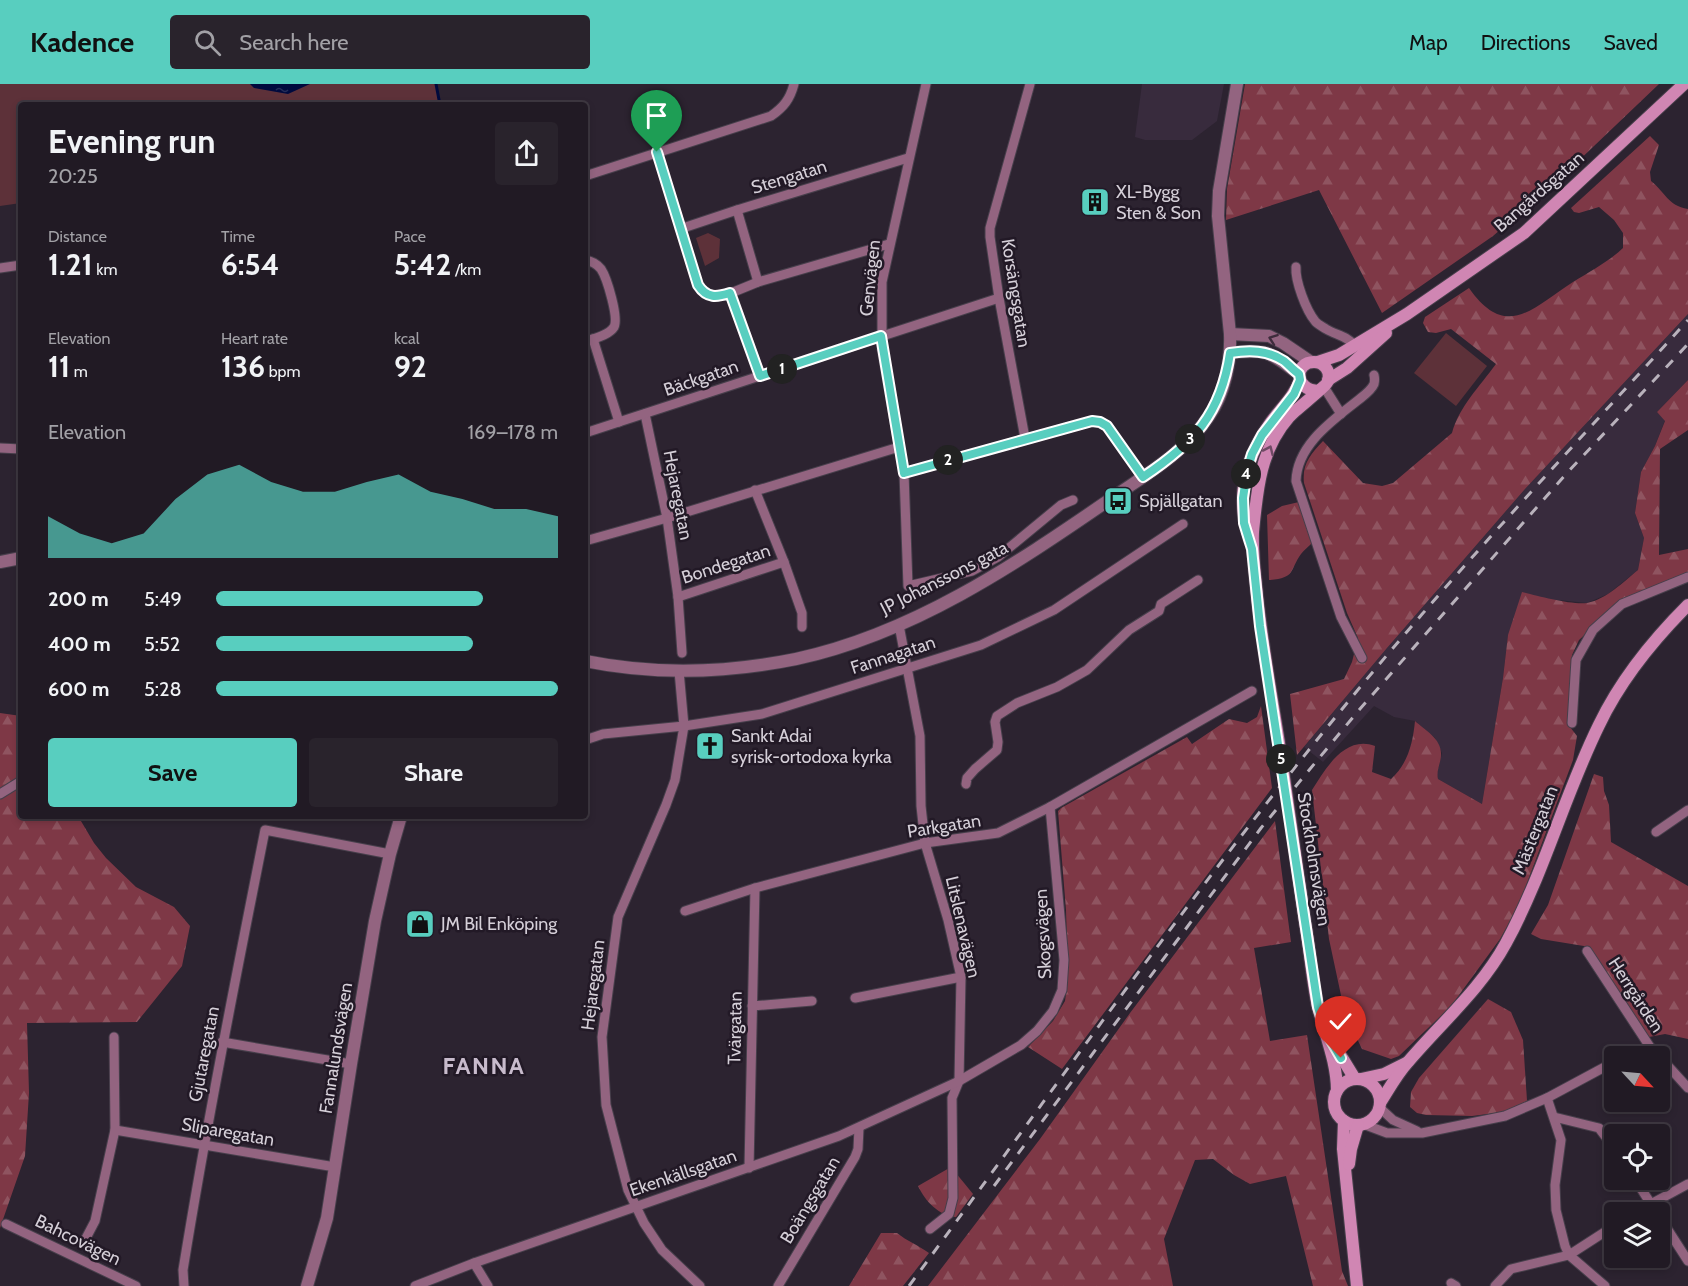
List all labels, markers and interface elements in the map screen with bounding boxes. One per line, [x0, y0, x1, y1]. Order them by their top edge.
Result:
search box [170, 15, 590, 69]
text: Kadence [30, 25, 134, 59]
icon: search [191, 26, 224, 59]
text: Search here [239, 29, 349, 56]
text: Map [1409, 30, 1448, 55]
text: Directions [1481, 30, 1570, 55]
text: Saved [1603, 30, 1658, 55]
pin [631, 90, 682, 152]
icon: arrive [640, 99, 673, 132]
text: Evening run [48, 121, 215, 161]
button: share [495, 122, 558, 185]
street label: Bangårdsgatan [1489, 147, 1589, 237]
street label: Stengatan [749, 155, 829, 199]
text: 20:25 [48, 164, 98, 188]
place label: XL-Bygg Sten & Son [1116, 181, 1201, 224]
building icon: XL-Bygg Sten & Son [1079, 186, 1111, 218]
text: Distance [48, 227, 107, 246]
text: Time [221, 227, 255, 246]
text: Pace [394, 227, 426, 246]
street label: Korsängsgatan [997, 237, 1035, 349]
street label: Genvägen [855, 239, 885, 317]
text: 1.21 [48, 246, 93, 283]
text: 6:54 [221, 246, 279, 283]
text: 5:42 [394, 246, 451, 283]
text: km [93, 260, 117, 279]
text: /km [451, 260, 481, 279]
text: Elevation [48, 329, 111, 348]
text: Heart rate [221, 329, 288, 348]
text: kcal [394, 329, 420, 348]
one-way arrow [1268, 334, 1279, 346]
text: 11 [48, 348, 70, 385]
text: 136 [221, 348, 265, 385]
text: 92 [394, 348, 427, 385]
pin: 1 [767, 354, 797, 384]
street label: Bäckgatan [661, 355, 741, 401]
text: 1 [779, 359, 785, 378]
text: m [70, 362, 88, 381]
text: bpm [265, 362, 301, 381]
text: Elevation [48, 420, 126, 444]
text: 169–178 m [467, 420, 558, 444]
pin: 3 [1175, 424, 1205, 454]
text: 3 [1186, 429, 1194, 448]
pin: 2 [933, 445, 963, 475]
one-way arrow [1262, 446, 1274, 457]
street label: Hejaregatan [659, 448, 697, 542]
text: 2 [944, 450, 952, 469]
pin: 4 [1231, 459, 1261, 489]
text: 4 [1241, 464, 1251, 483]
bus stop icon: Spjällgatan [1102, 485, 1134, 517]
place label: Spjällgatan [1139, 490, 1223, 512]
street label: JP Johanssons gata [876, 536, 1012, 620]
street label: Bondegatan [679, 539, 773, 589]
text: 200 m [48, 587, 109, 611]
text: 5:49 [144, 587, 182, 611]
street label: Fannagatan [848, 631, 938, 679]
text: 400 m [48, 632, 111, 656]
text: 5:52 [144, 632, 180, 656]
text: 600 m [48, 677, 109, 701]
text: 5:28 [144, 677, 182, 701]
place label: Sankt Adai syrisk-ortodoxa kyrka [731, 725, 892, 768]
church icon: Sankt Adai syrisk-ortodoxa kyrka [694, 730, 726, 762]
button: Save [48, 738, 297, 807]
button: Share [309, 738, 558, 807]
pin: 5 [1266, 744, 1296, 774]
text: 5 [1277, 749, 1285, 768]
street label: Mästergatan [1507, 782, 1563, 878]
street label: Stockholmsvägen [1293, 791, 1335, 927]
street label: Parkgatan [906, 809, 982, 843]
street label: Litslenavägen [941, 874, 985, 980]
street label: Skogsvägen [1030, 888, 1056, 980]
shop icon: JM Bil Enköping [404, 908, 436, 940]
place label: JM Bil Enköping [440, 913, 558, 935]
street label: Hejaregatan [577, 938, 609, 1032]
street label: Herrgården [1604, 953, 1668, 1037]
street label: Fannalundsvägen [315, 981, 357, 1115]
street label: Tvärgatan [723, 991, 747, 1065]
pin [1315, 996, 1366, 1058]
street label: Gjutaregatan [184, 1004, 224, 1104]
icon: check [1324, 1005, 1357, 1038]
north arrow [1604, 1046, 1670, 1112]
map controls [1604, 1046, 1670, 1268]
district label: FANNA [443, 1051, 525, 1080]
street label: Sliparegatan [180, 1113, 276, 1151]
button: locate [1604, 1124, 1670, 1190]
street label: Ekenkällsgatan [627, 1144, 739, 1202]
street label: Boängsgatan [775, 1152, 845, 1248]
button: layers [1604, 1202, 1670, 1268]
street label: Bahcovägen [32, 1210, 124, 1270]

